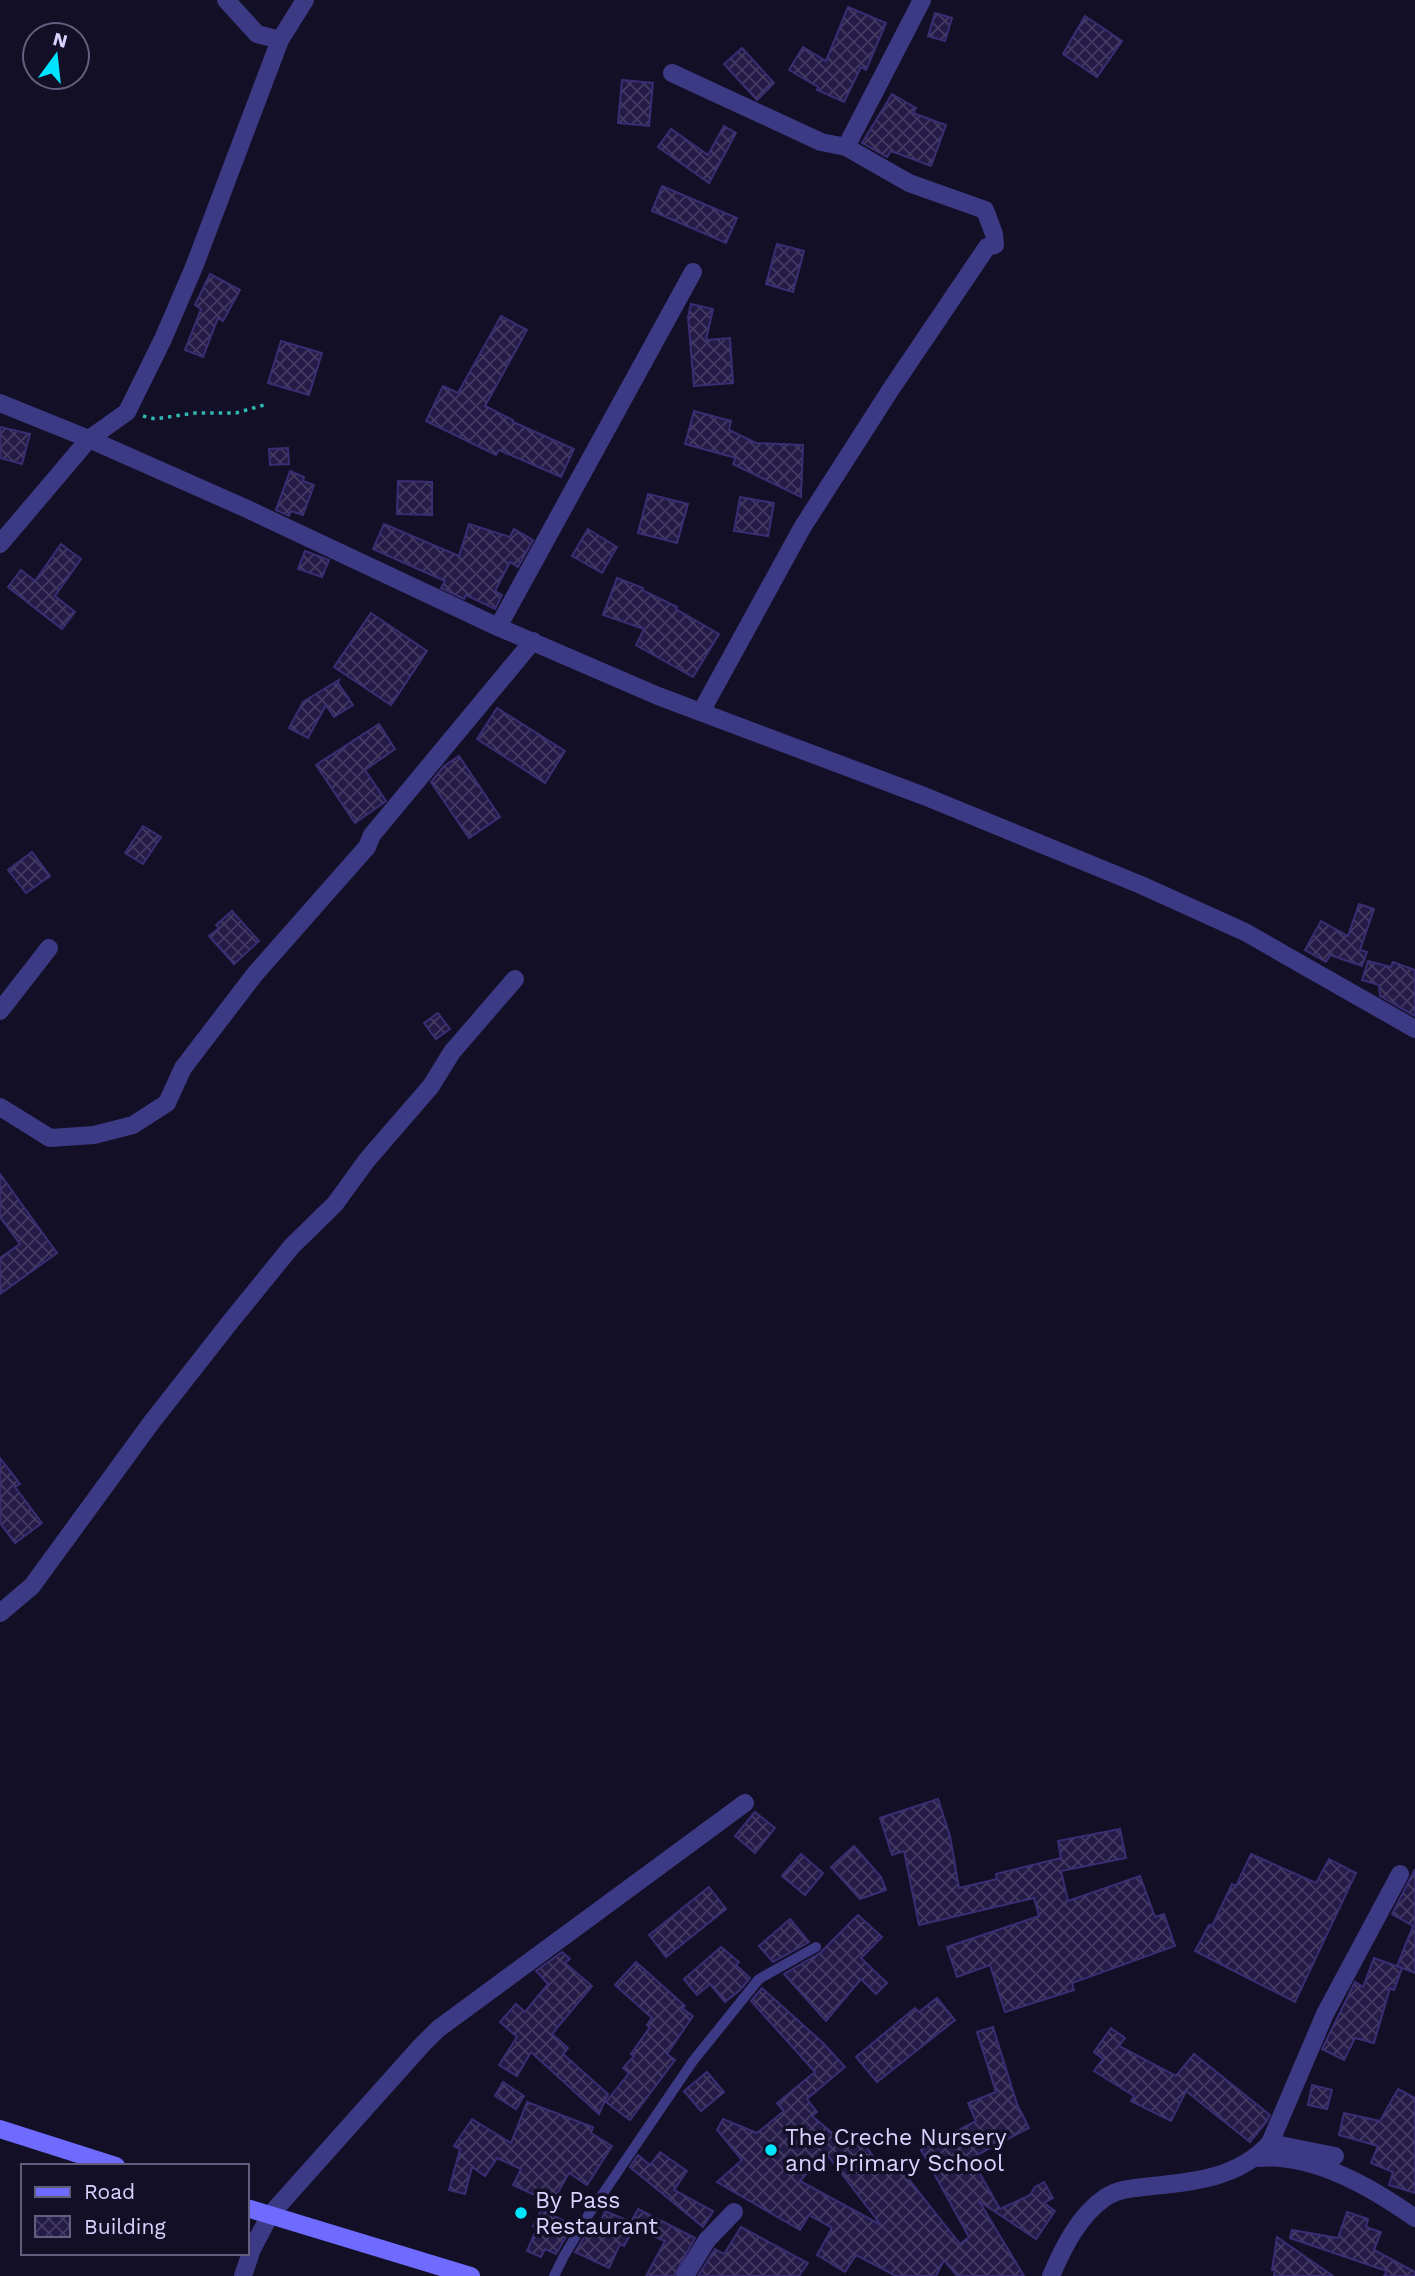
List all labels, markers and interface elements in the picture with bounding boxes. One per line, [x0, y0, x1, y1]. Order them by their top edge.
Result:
north arrow [21, 21, 91, 91]
text: N [50, 27, 70, 53]
place label: The Creche Nursery and Primary School [785, 2124, 1007, 2177]
marker: The Creche Nursery and Primary School [763, 2142, 779, 2158]
legend [21, 2164, 248, 2255]
text: Road [84, 2179, 135, 2204]
place label: By Pass Restaurant [535, 2187, 658, 2240]
marker: By Pass Restaurant [513, 2205, 529, 2221]
text: Building [84, 2214, 166, 2239]

